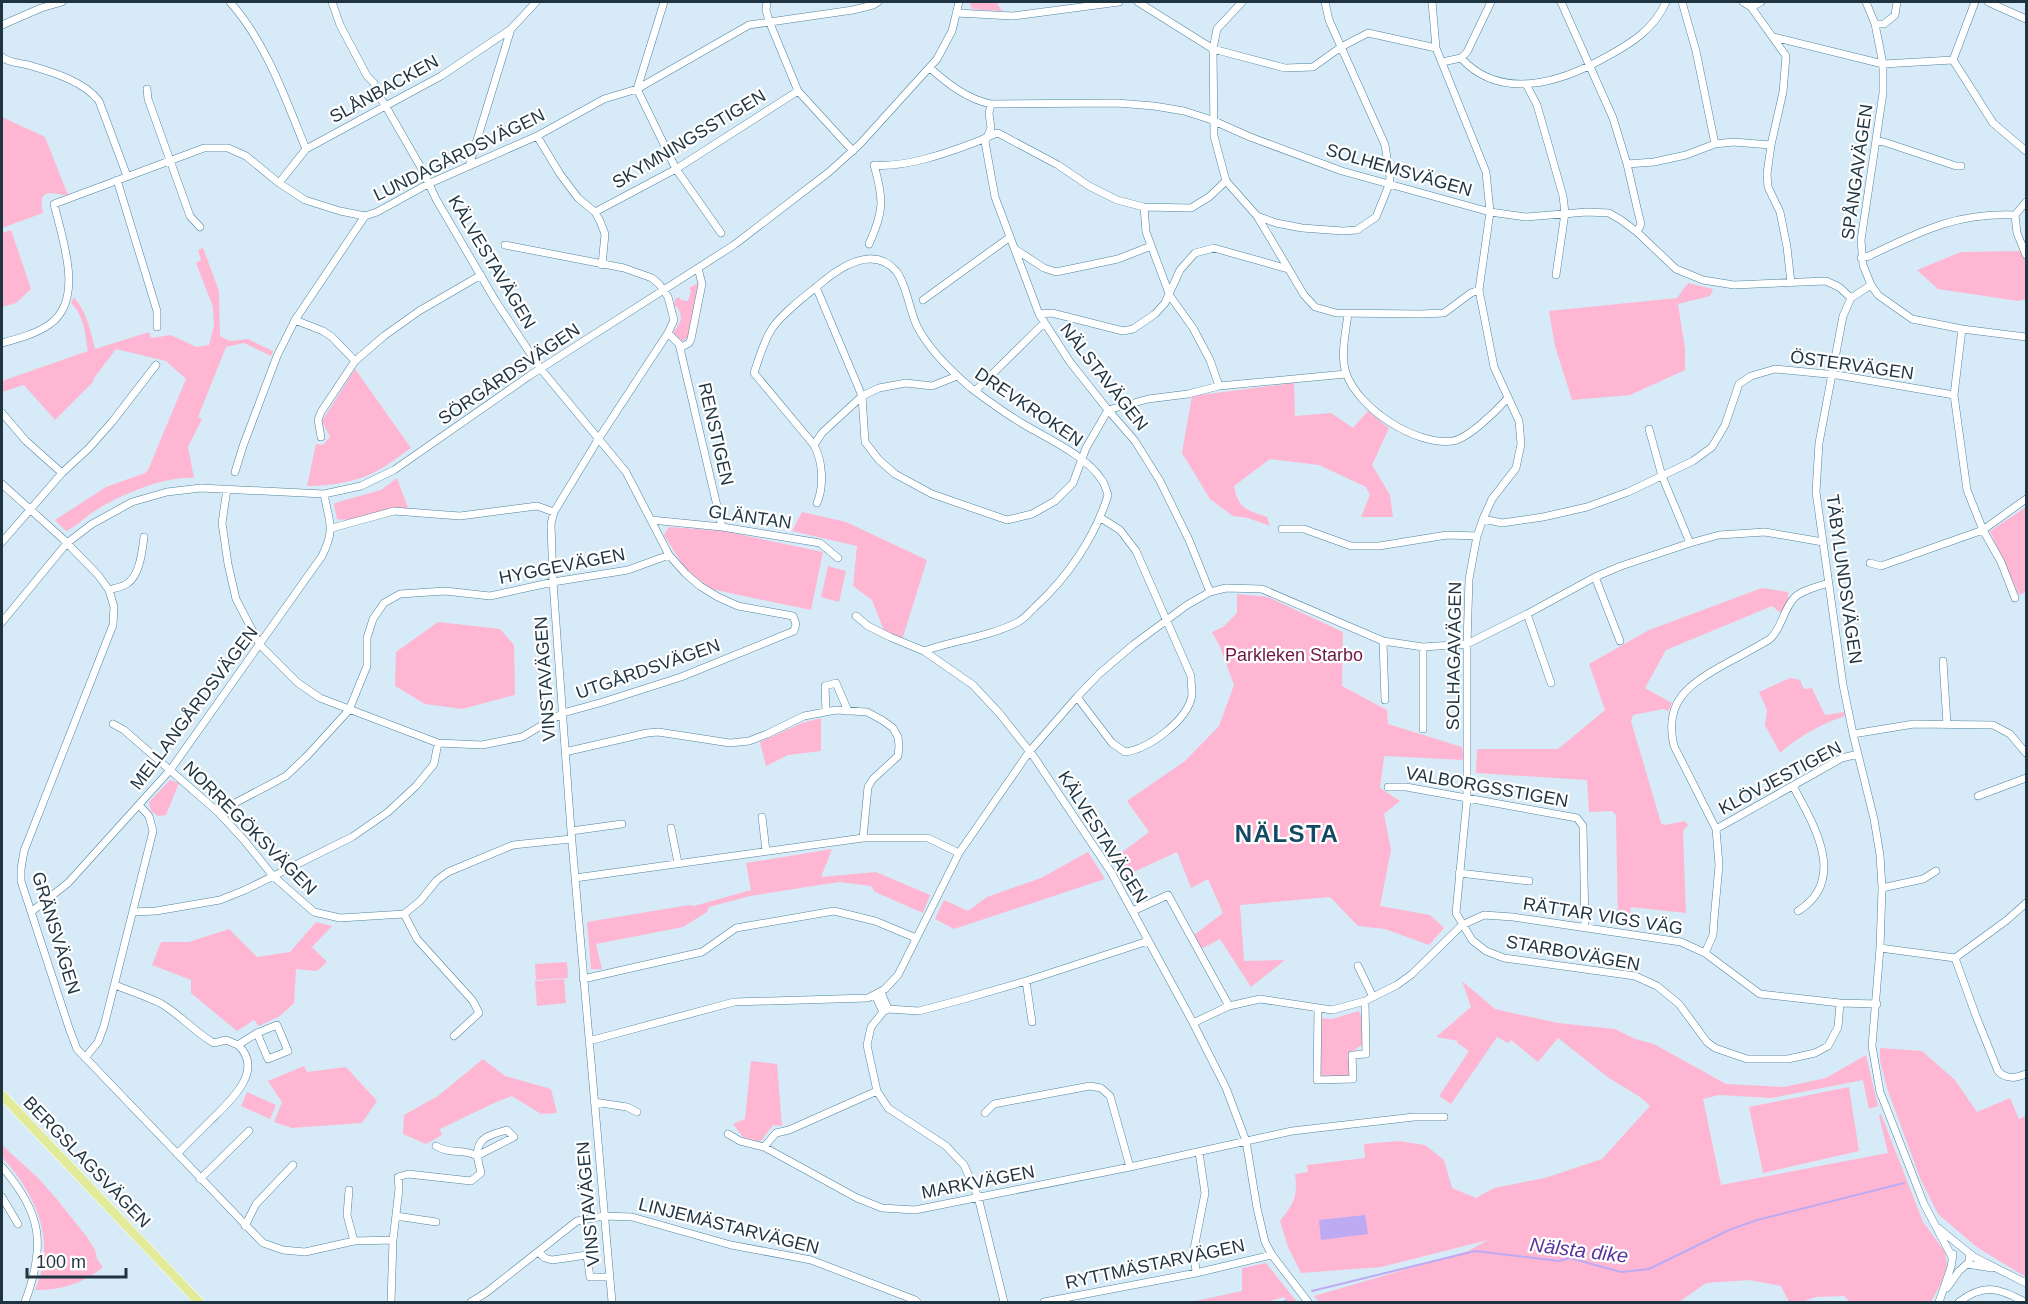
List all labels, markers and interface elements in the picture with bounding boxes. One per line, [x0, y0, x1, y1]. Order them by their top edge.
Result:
street label: SLÅNBACKEN [326, 51, 442, 127]
street label: SKYMNINGSSTIGEN [609, 85, 769, 193]
street label: SPÅNGAVÄGEN [1838, 103, 1876, 241]
street label: LUNDAGÅRDSVÄGEN [370, 105, 548, 205]
street label: SOLHEMSVÄGEN [1324, 140, 1474, 200]
street label: KÄLVESTAVÄGEN [444, 192, 540, 332]
street label: SÖRGÅRDSVÄGEN [435, 319, 583, 429]
street label: NÄLSTAVÄGEN [1056, 319, 1152, 435]
street label: ÖSTERVÄGEN [1789, 346, 1915, 384]
street label: DREVKROKEN [971, 363, 1087, 451]
street label: RENSTIGEN [694, 381, 738, 487]
street label: TÄBYLUNDSVÄGEN [1822, 493, 1866, 665]
street label: GLÄNTAN [707, 501, 793, 533]
street label: HYGGEVÄGEN [497, 544, 627, 588]
street label: SOLHAGAVÄGEN [1443, 581, 1465, 731]
street label: VINSTAVÄGEN [531, 616, 559, 742]
street label: MELLANGÅRDSVÄGEN [126, 622, 262, 794]
street label: UTGÅRDSVÄGEN [573, 635, 723, 703]
park label: Parkleken Starbo [1225, 645, 1363, 665]
street label: KLÖVJESTIGEN [1715, 737, 1845, 819]
street label: NORREGÖKSVÄGEN [179, 757, 321, 899]
street label: VALBORGSSTIGEN [1404, 763, 1570, 811]
street label: KÄLVESTAVÄGEN [1054, 767, 1152, 907]
district label: NÄLSTA [1235, 820, 1339, 847]
street label: GRÄNSVÄGEN [28, 869, 84, 997]
street label: RÄTTAR VIGS VÄG [1522, 893, 1684, 939]
street label: STARBOVÄGEN [1504, 931, 1642, 975]
street label: BERGSLAGSVÄGEN [19, 1092, 155, 1232]
street label: VINSTAVÄGEN [573, 1141, 603, 1267]
street label: MARKVÄGEN [920, 1161, 1036, 1203]
street label: LINJEMÄSTARVÄGEN [637, 1194, 821, 1258]
water label: Nälsta dike [1529, 1233, 1629, 1267]
street label: RYTTMÄSTARVÄGEN [1063, 1235, 1247, 1293]
scale bar [27, 1241, 126, 1279]
text: 100 m [36, 1252, 86, 1272]

